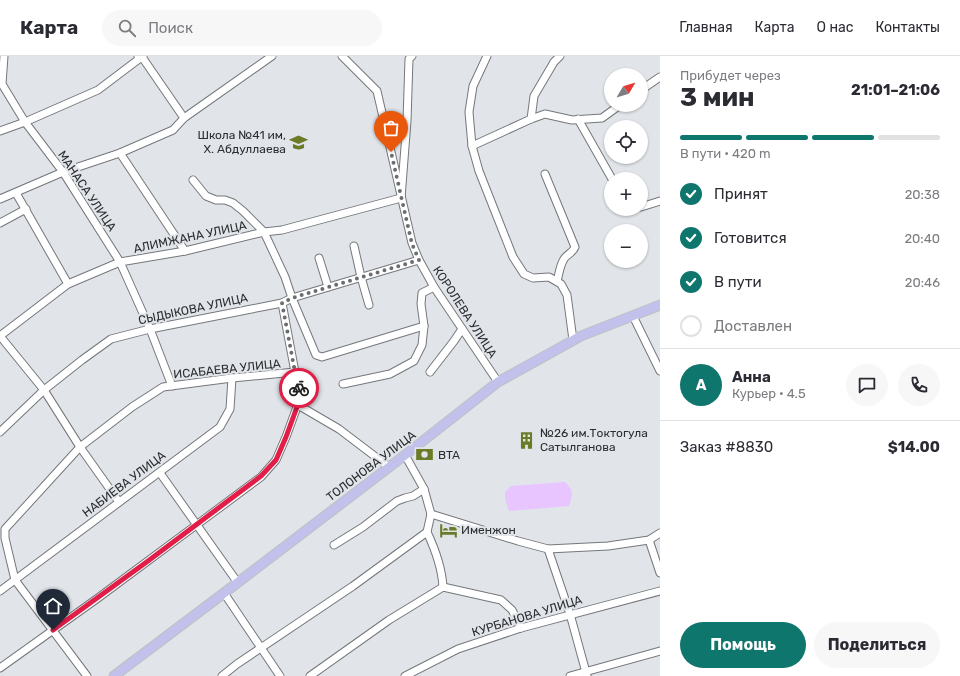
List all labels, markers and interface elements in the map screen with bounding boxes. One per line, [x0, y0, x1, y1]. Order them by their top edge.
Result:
search box [102, 10, 382, 46]
text: Карта [20, 16, 78, 39]
icon: search [116, 17, 138, 39]
text: Поиск [148, 19, 193, 37]
text: Главная [679, 19, 733, 36]
text: Карта [755, 19, 795, 36]
text: О нас [817, 19, 853, 36]
text: Контакты [875, 19, 940, 36]
north arrow [604, 68, 648, 112]
map controls [604, 68, 648, 268]
text: Прибудет через [680, 68, 781, 83]
text: 21:01–21:06 [851, 81, 940, 99]
text: 3 мин [680, 82, 755, 113]
pin [374, 111, 408, 152]
icon: bag [380, 117, 402, 139]
button: locate [604, 120, 648, 164]
place label: Школа №41 им, Х. Абдуллаева [197, 128, 286, 156]
school or university icon: Школа №41 им, Х. Абдуллаева [289, 132, 309, 152]
text: В пути · 420 m [680, 146, 771, 161]
street label: МАНАСА УЛИЦА [55, 148, 119, 234]
button: + [604, 172, 648, 216]
icon: check [680, 183, 702, 205]
text: Принят [714, 185, 768, 203]
text: 20:38 [905, 187, 940, 202]
street label: АЛИМЖАНА УЛИЦА [132, 218, 248, 256]
button: − [604, 224, 648, 268]
icon: check [680, 227, 702, 249]
text: Готовится [714, 229, 787, 247]
text: 20:40 [904, 231, 940, 246]
street label: КОРОЛЕВА УЛИЦА [430, 263, 500, 361]
icon: check [680, 271, 702, 293]
text: В пути [714, 273, 762, 291]
text: 20:46 [905, 275, 940, 290]
street label: СЫДЫКОВА УЛИЦА [137, 291, 249, 327]
text: Доставлен [714, 317, 792, 335]
street label: ИСАБАЕВА УЛИЦА [173, 356, 281, 382]
button: chat [846, 364, 888, 406]
button: phone [898, 364, 940, 406]
courier [279, 368, 319, 408]
text: Анна [732, 368, 771, 386]
text: А [696, 376, 706, 394]
icon: bike [288, 377, 310, 399]
text: Курьер · 4.5 [732, 386, 806, 401]
place label: №26 им.Токтогула Сатылганова [540, 426, 648, 454]
street label: ТОЛОНОВА УЛИЦА [324, 428, 418, 504]
building icon: №26 им.Токтогула Сатылганова [517, 430, 537, 450]
text: Заказ #8830 [680, 438, 773, 456]
text: $14.00 [888, 438, 940, 456]
bank icon: BTA [415, 445, 435, 465]
street label: НАБИЕВА УЛИЦА [80, 448, 168, 520]
place label: BTA [438, 448, 460, 462]
hotel icon: Именжон [438, 520, 458, 540]
place label: Именжон [461, 523, 516, 537]
pin [36, 589, 70, 630]
street label: КУРБАНОВА УЛИЦА [470, 593, 584, 639]
icon: home [42, 595, 64, 617]
button: Помощь [680, 622, 806, 668]
button: Поделиться [814, 622, 940, 668]

